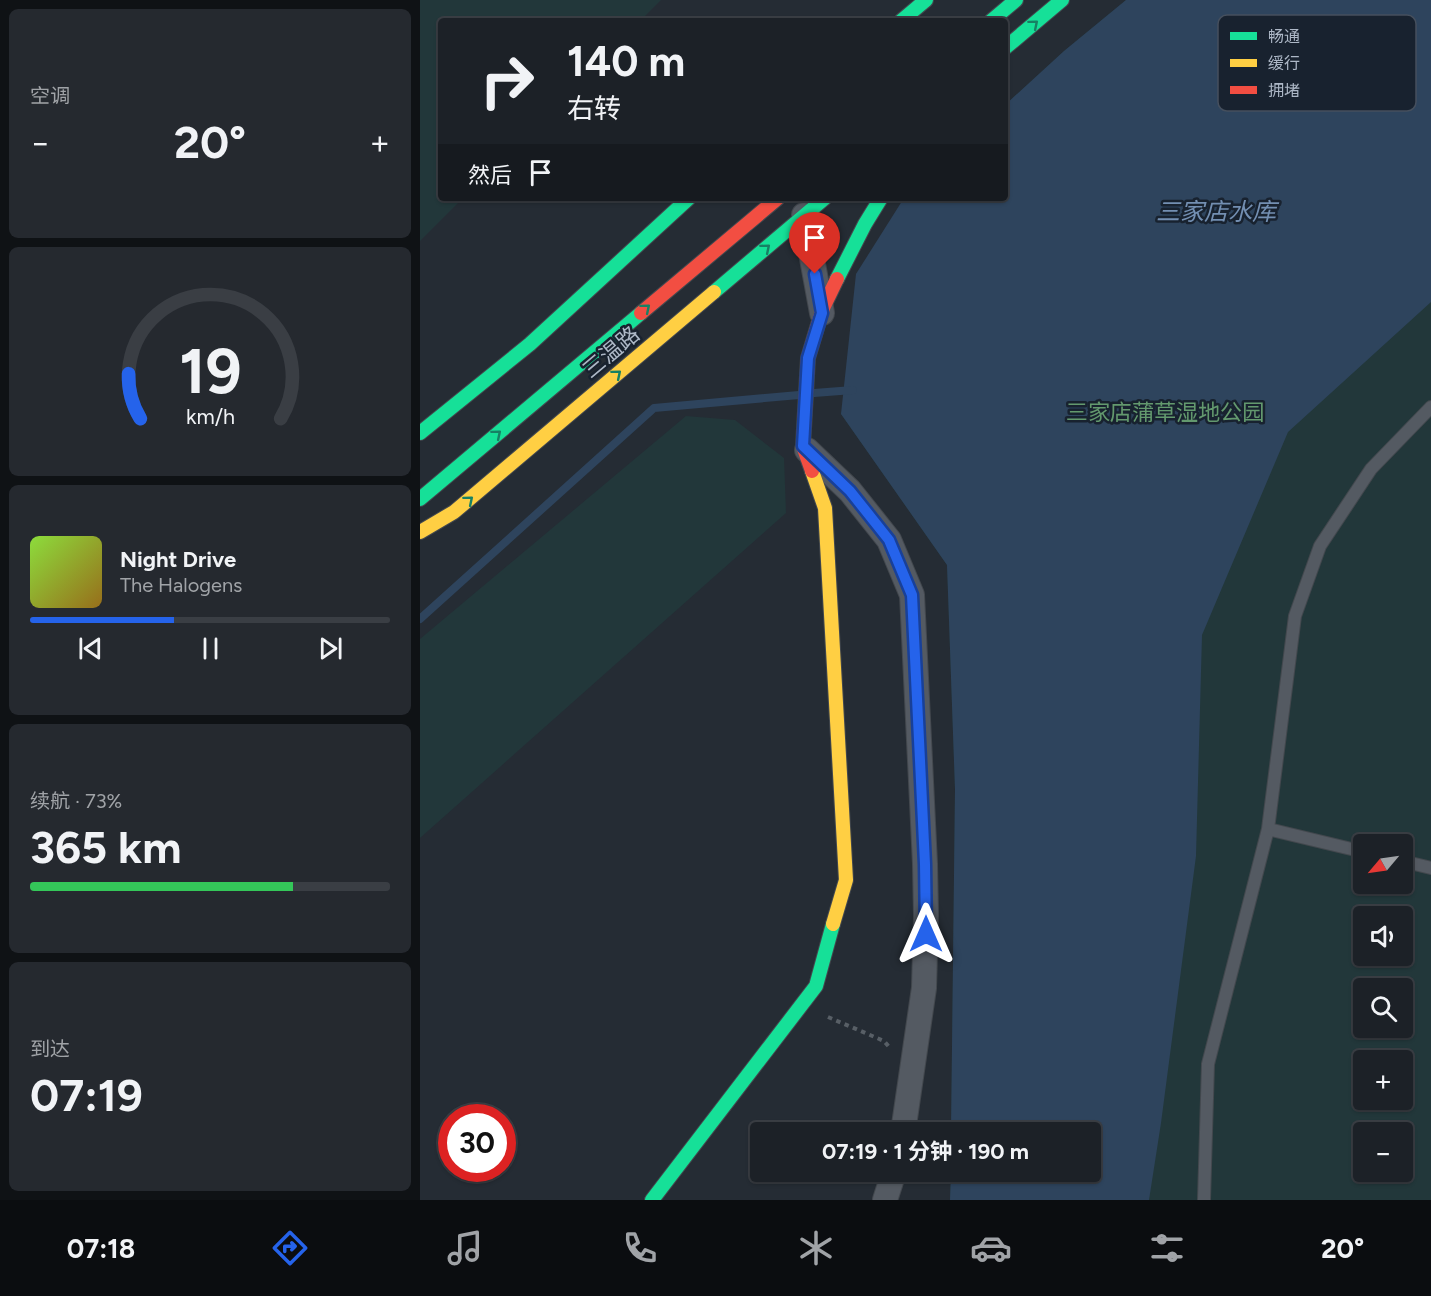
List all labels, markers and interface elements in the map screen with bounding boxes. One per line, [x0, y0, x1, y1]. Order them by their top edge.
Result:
legend [1218, 15, 1416, 111]
one-way arrow [1027, 20, 1038, 31]
text: 畅通 [1268, 27, 1300, 46]
text: 140 m [567, 36, 685, 87]
icon: right [468, 42, 546, 120]
text: 缓行 [1268, 54, 1300, 73]
text: 拥堵 [1268, 81, 1300, 100]
text: 空调 [30, 84, 70, 108]
text: 右转 [567, 92, 621, 125]
text: 20° [174, 115, 246, 169]
text: − [30, 123, 51, 162]
text: + [369, 123, 390, 162]
icon: arrive [524, 156, 557, 189]
text: 然后 [468, 162, 512, 189]
water label: 三家店水库 [1156, 197, 1280, 226]
pin [789, 212, 840, 274]
icon: arrive [798, 221, 831, 254]
one-way arrow [759, 244, 770, 255]
one-way arrow [639, 305, 650, 316]
street label: 三温路 [577, 320, 645, 384]
text: 19 [179, 334, 241, 409]
one-way arrow [610, 370, 621, 381]
park label: 三家店蒲草湿地公园 [1066, 399, 1264, 426]
text: km/h [186, 404, 234, 429]
one-way arrow [490, 430, 501, 441]
one-way arrow [462, 496, 473, 507]
text: Night Drive [120, 546, 236, 573]
text: The Halogens [120, 573, 242, 597]
icon: previous [74, 632, 107, 665]
icon: pause [194, 632, 227, 665]
icon: next [314, 632, 347, 665]
text: 续航 · 73% [30, 789, 122, 813]
text: 365 km [30, 820, 181, 874]
north arrow [1353, 834, 1413, 894]
map controls [1353, 834, 1413, 1182]
position arrow [894, 902, 958, 966]
button: sound [1353, 906, 1413, 966]
button: search [1353, 978, 1413, 1038]
text: 到达 [30, 1037, 70, 1061]
button: + [1353, 1050, 1413, 1110]
text: 07:19 [30, 1068, 143, 1122]
speed limit sign: 30 [438, 1104, 516, 1182]
button: − [1353, 1122, 1413, 1182]
text: 07:19 · 1 分钟 · 190 m [822, 1138, 1029, 1165]
icon: directions [269, 1227, 311, 1269]
icon: music [444, 1227, 486, 1269]
icon: phone [619, 1227, 661, 1269]
icon: climate [795, 1227, 837, 1269]
icon: car [970, 1227, 1012, 1269]
icon: filters [1146, 1227, 1188, 1269]
text: 07:18 [67, 1232, 135, 1265]
text: 20° [1321, 1232, 1364, 1265]

